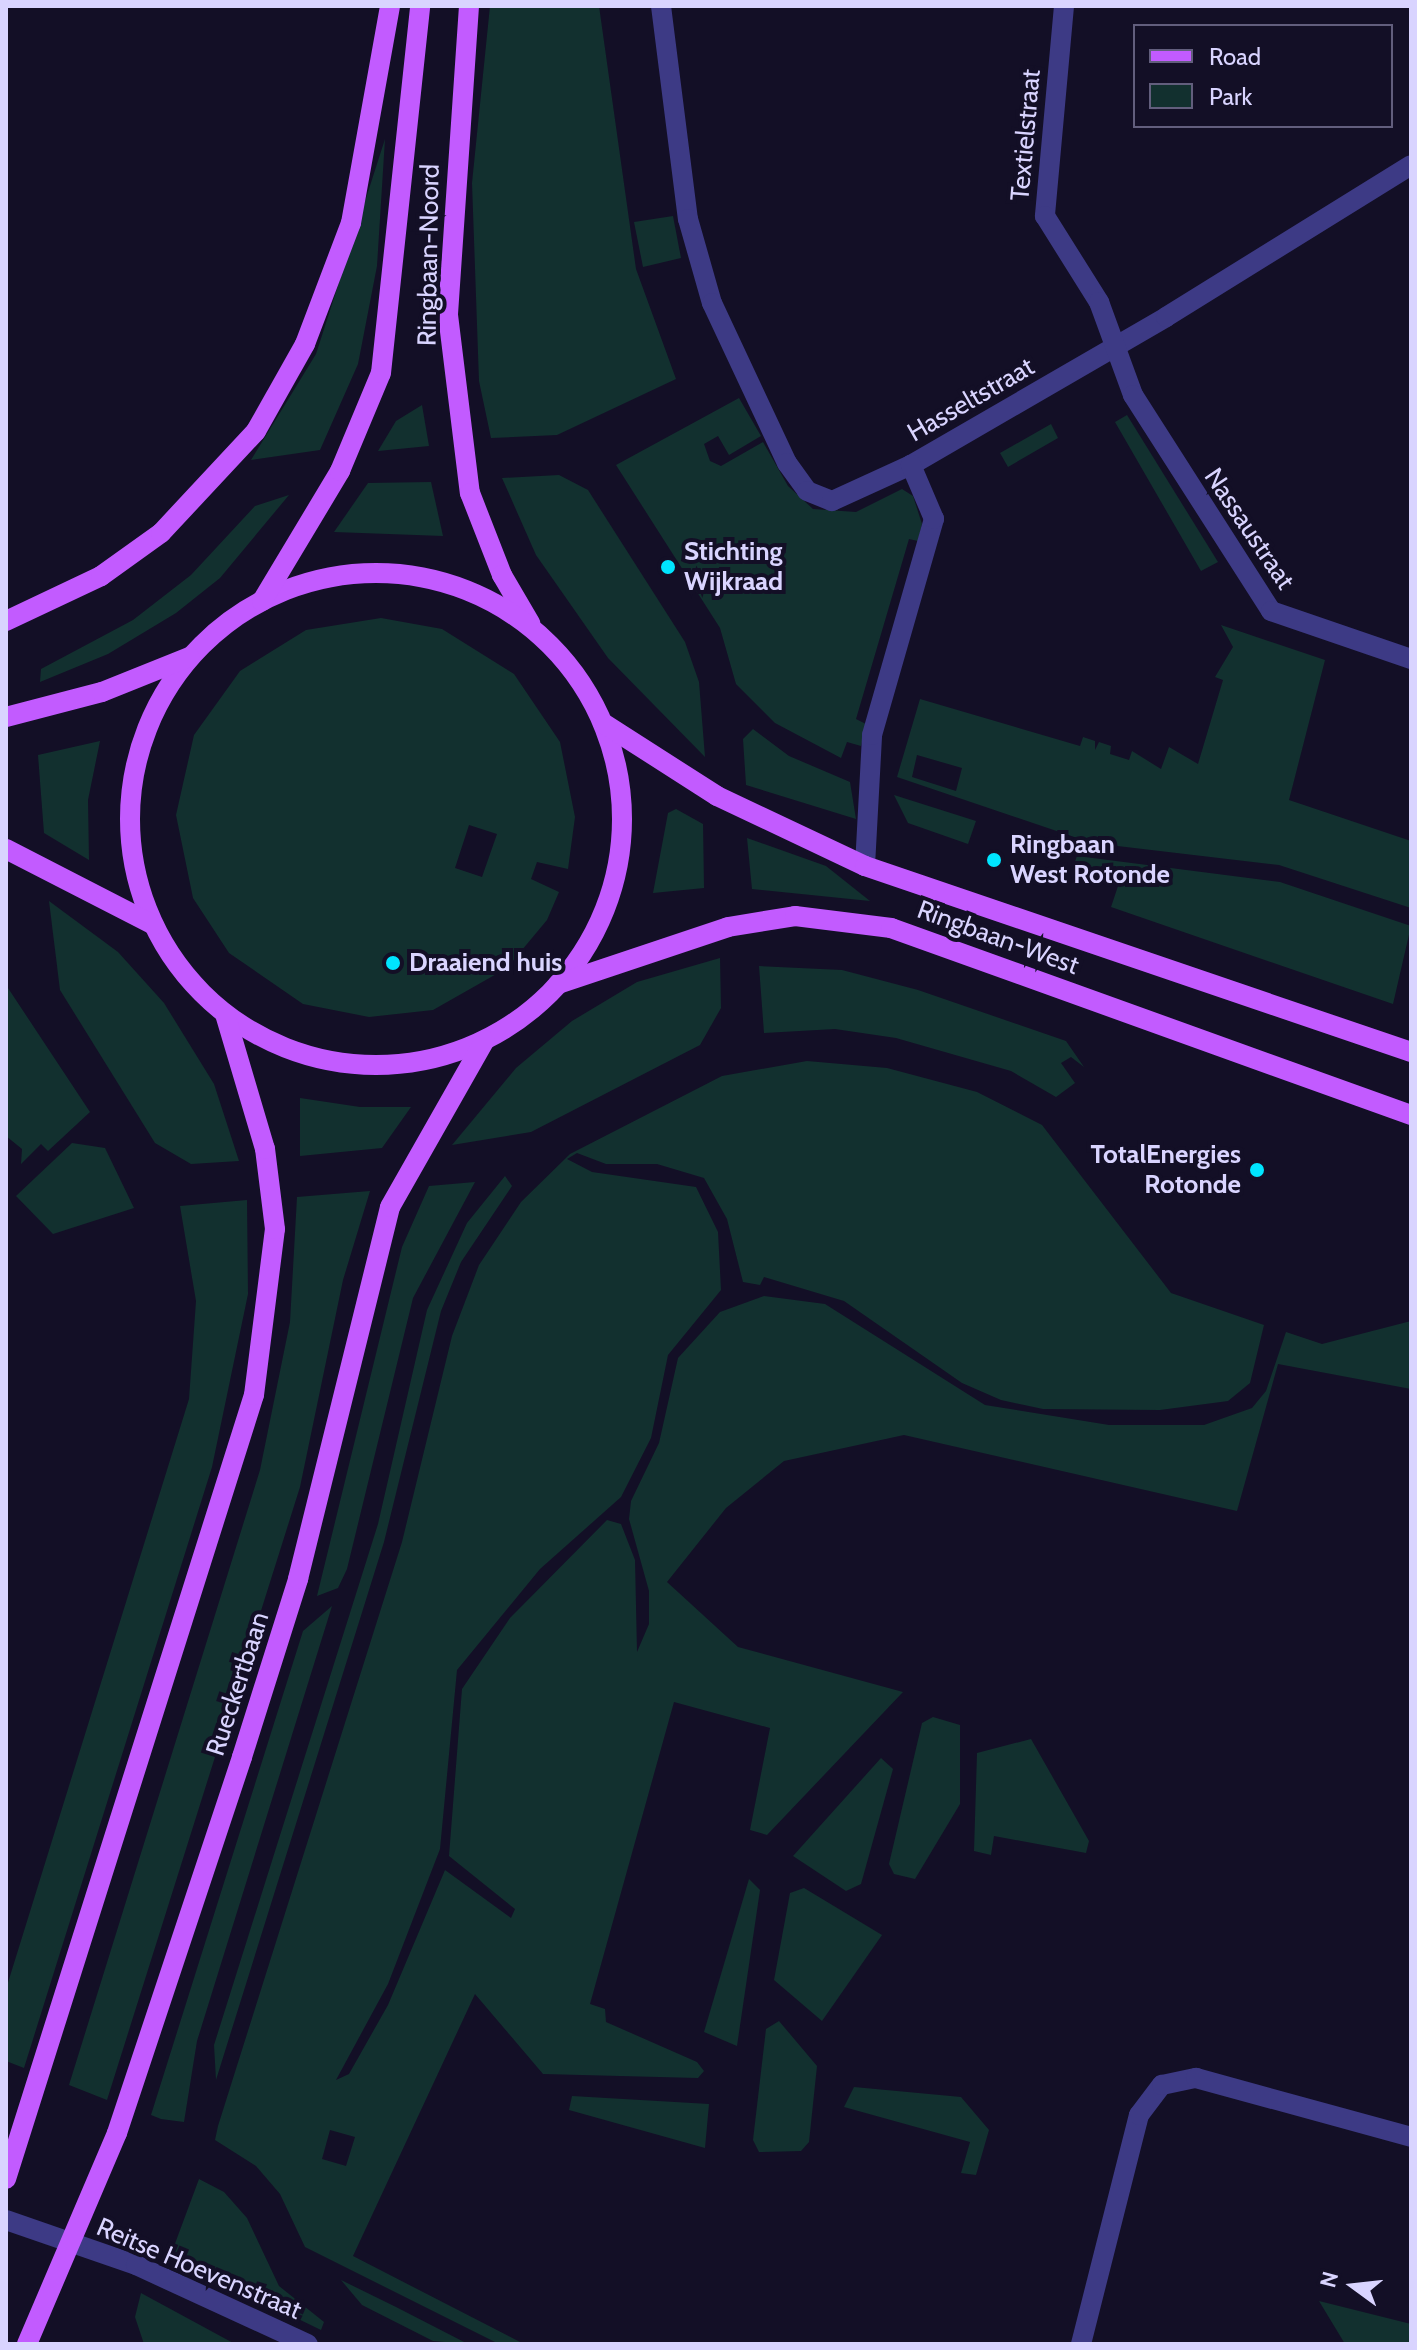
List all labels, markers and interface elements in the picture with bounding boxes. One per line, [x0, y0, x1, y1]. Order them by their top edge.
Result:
legend [1133, 24, 1393, 128]
text: Road [1209, 42, 1261, 71]
street label: Textielstraat [1005, 68, 1047, 202]
text: Park [1209, 82, 1252, 111]
street label: Ringbaan-Noord [412, 164, 446, 346]
street label: Hasseltstraat [902, 351, 1040, 449]
street label: Nassaustraat [1197, 463, 1301, 595]
place label: Stichting Wijkraad [684, 536, 783, 598]
marker: Stichting Wijkraad [659, 558, 677, 576]
place label: Ringbaan West Rotonde [1010, 829, 1170, 890]
marker: Ringbaan West Rotonde [985, 851, 1003, 869]
street label: Ringbaan-West [913, 894, 1083, 982]
place label: Draaiend huis [409, 947, 562, 979]
marker: Draaiend huis [384, 954, 402, 972]
place label: TotalEnergies Rotonde [1090, 1139, 1241, 1200]
marker: TotalEnergies Rotonde [1248, 1161, 1266, 1179]
street label: Rueckertbaan [200, 1608, 276, 1760]
street label: Reitse Hoevenstraat [92, 2212, 306, 2326]
north arrow [1313, 2246, 1393, 2326]
text: N [1314, 2269, 1344, 2291]

